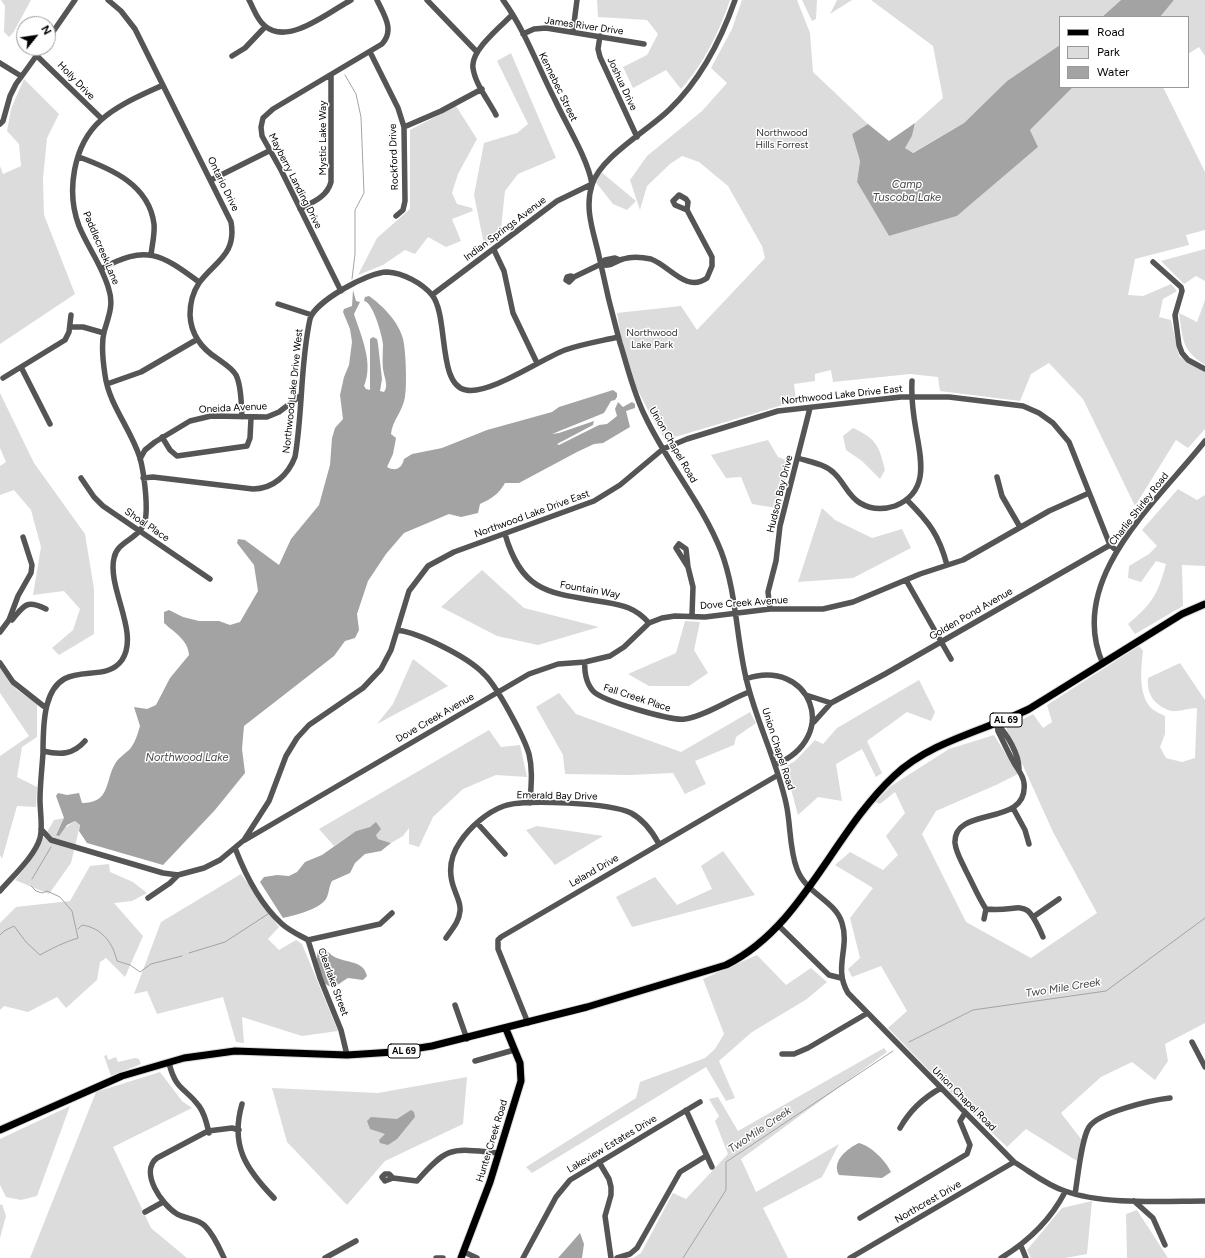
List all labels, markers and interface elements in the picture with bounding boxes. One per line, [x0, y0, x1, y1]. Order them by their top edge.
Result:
street label: James River Drive [544, 15, 624, 37]
north arrow [16, 16, 56, 56]
legend [1059, 16, 1189, 88]
text: N [38, 23, 54, 37]
text: Road [1097, 25, 1125, 39]
text: Park [1097, 45, 1120, 59]
street label: Kennebec Street [536, 51, 580, 123]
street label: Joshua Drive [604, 55, 640, 113]
street label: Holly Drive [55, 59, 97, 103]
text: Water [1097, 65, 1129, 79]
street label: Mystic Lake Way [317, 101, 329, 175]
street label: Rockford Drive [387, 124, 401, 190]
park label: Northwood Hills Forrest [755, 127, 809, 150]
street label: Mayberry Landing Drive [266, 131, 324, 231]
street label: Ontario Drive [205, 155, 241, 213]
water label: Camp Tuscoba Lake [873, 178, 941, 204]
street label: Indian Springs Avenue [462, 194, 548, 264]
street label: Paddlecreek Lane [80, 210, 122, 286]
park label: Northwood Lake Park [626, 327, 678, 350]
street label: Northwood Lake Drive West [280, 328, 306, 454]
street label: Northwood Lake Drive East [781, 383, 903, 407]
street label: Oneida Avenue [199, 400, 267, 416]
street label: Union Chapel Road [646, 405, 700, 485]
street label: Hudson Bay Drive [765, 454, 795, 534]
street label: Charlie Shirley Road [1107, 470, 1171, 548]
street label: Northwood Lake Drive East [473, 488, 591, 540]
street label: Shoal Place [122, 506, 172, 544]
street label: Fountain Way [559, 579, 621, 601]
street label: Golden Pond Avenue [927, 585, 1015, 643]
street label: Dove Creek Avenue [700, 594, 788, 612]
street label: Fall Creek Place [602, 681, 672, 715]
street label: Dove Creek Avenue [394, 691, 476, 745]
street label: Union Chapel Road [759, 706, 797, 792]
road number: AL 69 [990, 713, 1022, 727]
water label: Northwood Lake [146, 751, 228, 765]
street label: Emerald Bay Drive [516, 789, 598, 803]
street label: Leland Drive [567, 852, 621, 890]
street label: Clearlake Street [315, 946, 351, 1018]
water label: Two Mile Creek [1025, 976, 1101, 1000]
road number: AL 69 [388, 1044, 420, 1058]
street label: Union Chapel Road [929, 1064, 999, 1134]
street label: Hunter Creek Road [474, 1098, 510, 1184]
water label: TwoMile Creek [726, 1104, 794, 1156]
street label: Lakeview Estates Drive [565, 1112, 659, 1176]
street label: Northcrest Drive [893, 1178, 963, 1226]

